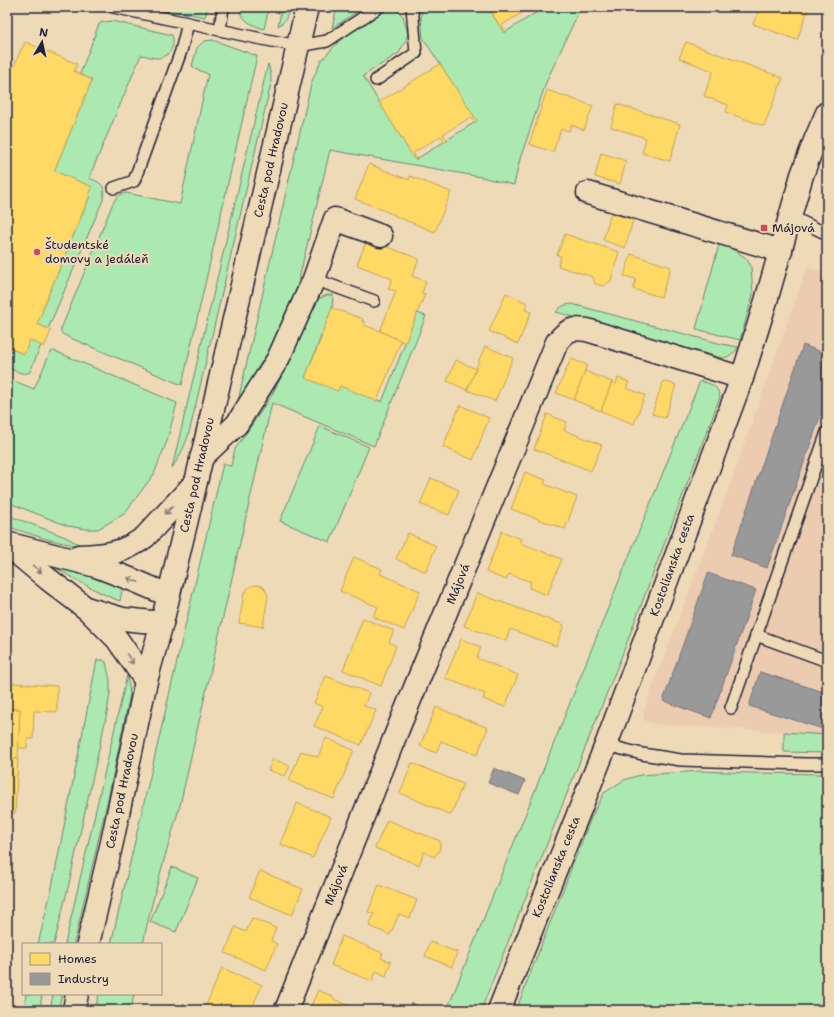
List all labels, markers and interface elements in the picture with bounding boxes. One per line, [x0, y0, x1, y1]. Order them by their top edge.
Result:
north arrow [22, 22, 62, 62]
text: N [38, 25, 49, 41]
street label: Cesta pod Hradovou [250, 101, 292, 219]
place label: Májová [772, 220, 815, 236]
marker: Májová [759, 223, 769, 233]
place label: Študentské domovy a jedáleň [45, 237, 149, 267]
marker: Študentské domovy a jedáleň [32, 247, 42, 257]
street label: Cesta pod Hradovou [176, 416, 218, 534]
one-way arrow [165, 505, 174, 516]
street label: Kostolianska cesta [646, 511, 698, 618]
street label: Májová [443, 561, 474, 607]
one-way arrow [32, 565, 42, 574]
one-way arrow [127, 575, 139, 583]
one-way arrow [126, 653, 135, 664]
street label: Cesta pod Hradovou [102, 732, 142, 850]
street label: Kostolianska cesta [528, 813, 584, 920]
street label: Májová [321, 862, 352, 908]
legend [22, 943, 162, 995]
text: Homes [58, 951, 97, 967]
text: Industry [58, 971, 109, 987]

